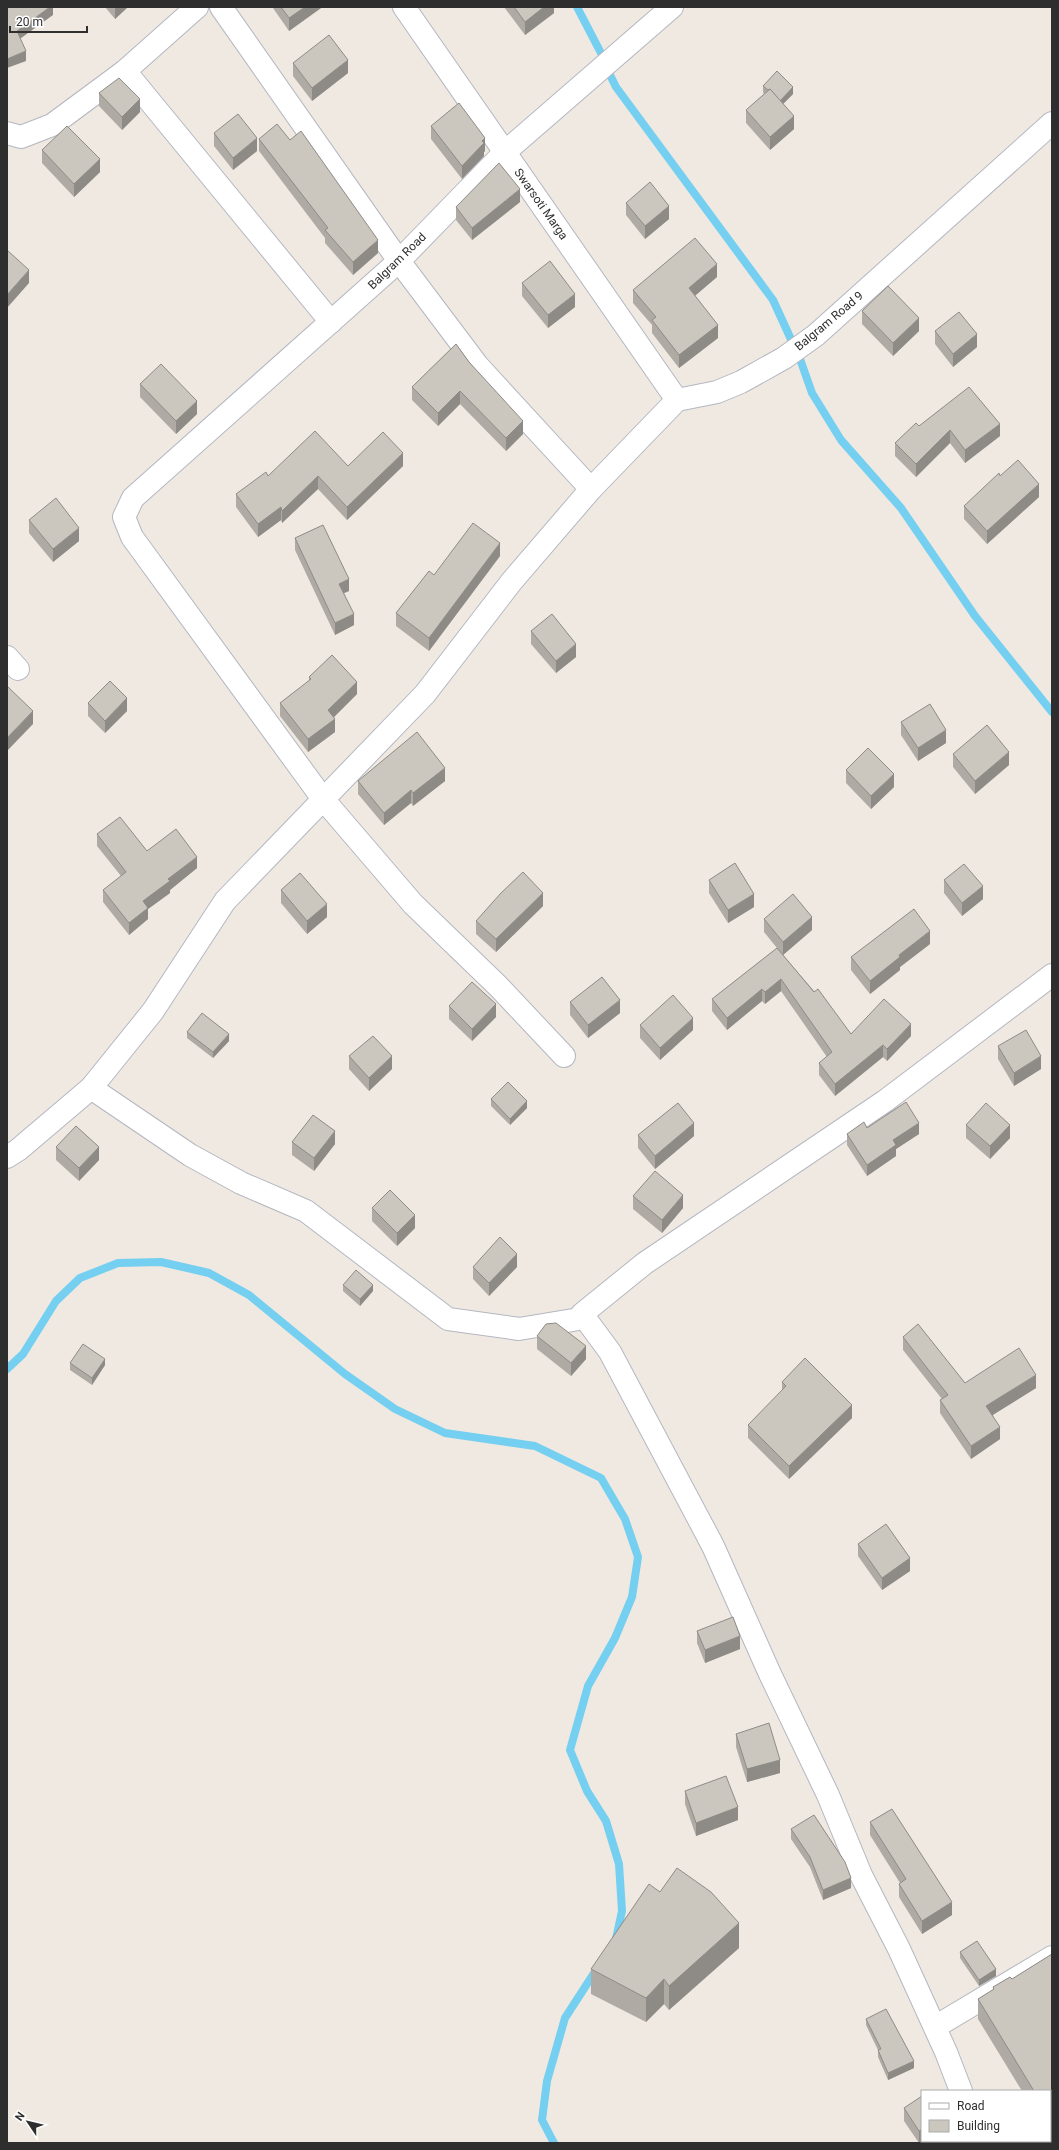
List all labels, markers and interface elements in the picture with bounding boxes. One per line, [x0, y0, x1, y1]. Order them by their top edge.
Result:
scale bar [10, 8, 87, 34]
text: 20 m [16, 15, 43, 29]
street label: Swarsoti Marga [511, 166, 571, 242]
street label: Balgram Road [365, 230, 429, 292]
street label: Balgram Road 9 [792, 288, 866, 354]
legend [921, 2090, 1051, 2142]
text: Road [957, 2099, 985, 2113]
north arrow [8, 2102, 48, 2142]
text: N [13, 2109, 28, 2123]
text: Building [957, 2119, 1000, 2133]

